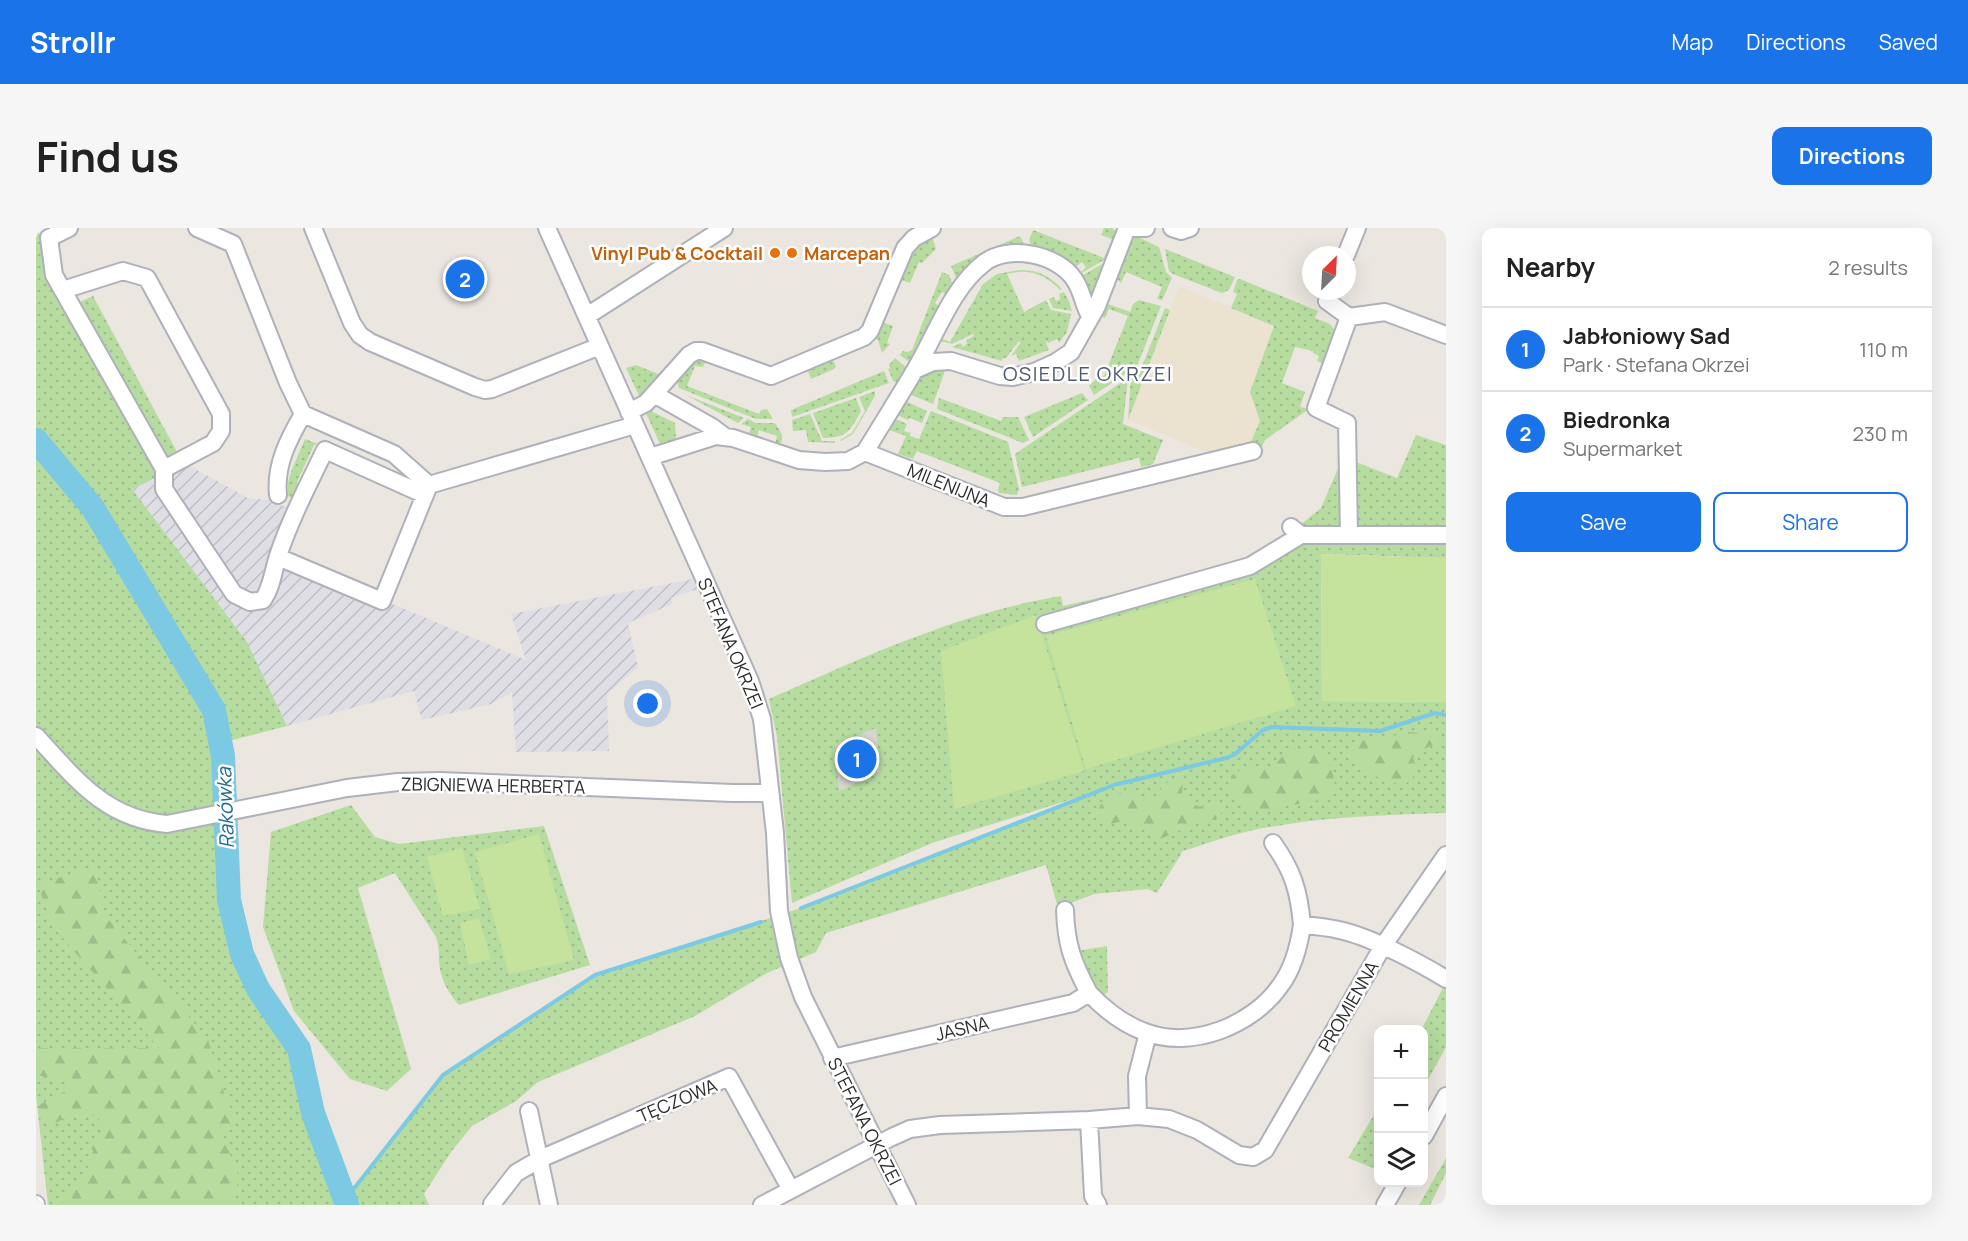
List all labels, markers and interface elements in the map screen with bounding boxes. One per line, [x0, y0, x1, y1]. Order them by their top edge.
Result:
text: Strollr [30, 23, 116, 61]
text: Map [1672, 28, 1713, 56]
text: Directions [1746, 28, 1846, 56]
text: Saved [1879, 28, 1938, 56]
text: Find us [36, 127, 179, 185]
button: Directions [1772, 127, 1932, 185]
place label: Vinyl Pub & Cocktail [591, 241, 763, 265]
place label: Marcepan [804, 241, 890, 265]
marker: Vinyl Pub & Cocktail [768, 246, 782, 260]
marker: Marcepan [785, 246, 799, 260]
north arrow [1302, 246, 1356, 300]
text: Nearby [1506, 249, 1595, 285]
text: 2 results [1828, 254, 1908, 281]
pin: 2 [446, 256, 484, 302]
text: Jabłoniowy Sad [1563, 321, 1730, 351]
text: 1 [1521, 336, 1530, 363]
text: 110 m [1859, 336, 1908, 363]
text: Park · Stefana Okrzei [1563, 351, 1750, 378]
district label: OSIEDLE OKRZEI [1003, 360, 1173, 387]
text: Biedronka [1563, 405, 1670, 435]
text: 2 [1520, 420, 1531, 447]
text: 230 m [1852, 420, 1908, 447]
text: Supermarket [1563, 435, 1683, 462]
street label: MILENIJNA [904, 458, 995, 513]
button: Save [1506, 492, 1701, 552]
button: Share [1713, 492, 1908, 552]
street label: STEFANA OKRZEI [693, 574, 769, 712]
your location [633, 689, 662, 718]
pin: 1 [838, 736, 876, 782]
water label: Rakówka [210, 766, 240, 849]
street label: ZBIGNIEWA HERBERTA [400, 771, 586, 799]
street label: PROMIENNA [1312, 956, 1384, 1056]
street label: JASNA [933, 1010, 992, 1046]
map controls [1374, 1025, 1428, 1187]
button: + [1374, 1025, 1428, 1079]
street label: STEFANA OKRZEI [822, 1053, 908, 1189]
street label: TĘCZOWA [633, 1072, 721, 1128]
button: − [1374, 1079, 1428, 1133]
button: layers [1374, 1133, 1428, 1187]

